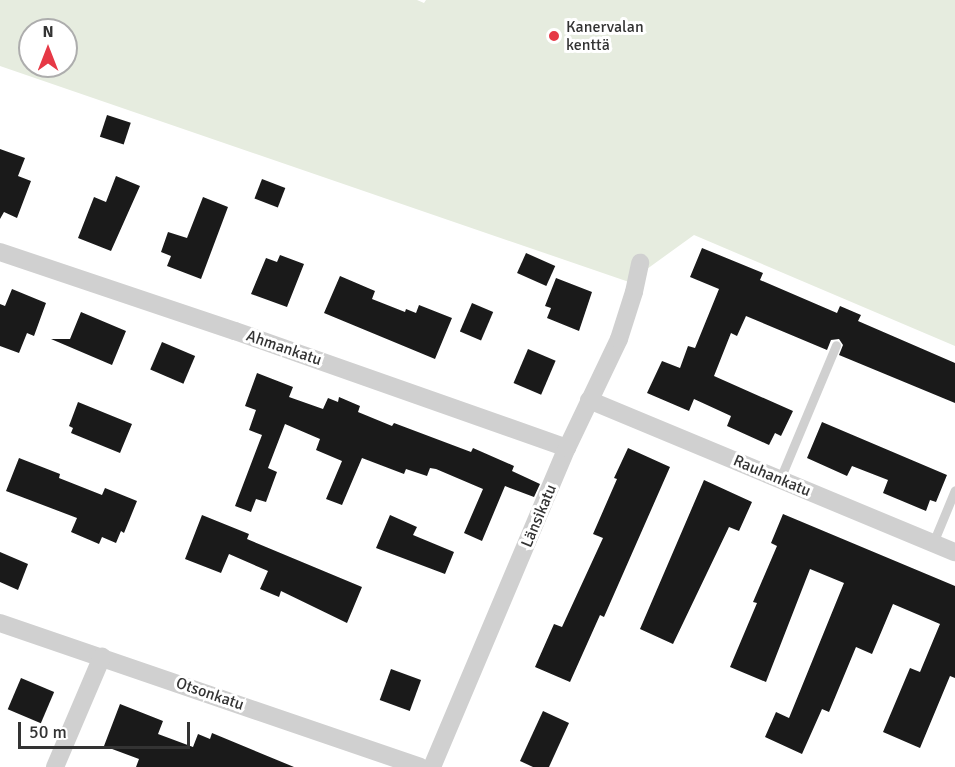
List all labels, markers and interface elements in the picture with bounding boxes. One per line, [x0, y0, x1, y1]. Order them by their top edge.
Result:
place label: Kanervalan kenttä [566, 17, 644, 55]
north arrow [18, 18, 78, 78]
text: N [42, 22, 54, 42]
marker: Kanervalan kenttä [547, 29, 561, 43]
street label: Ahmankatu [244, 326, 324, 370]
street label: Rauhankatu [730, 451, 814, 501]
street label: Länsikatu [517, 482, 561, 550]
street label: Otsonkatu [174, 673, 246, 715]
scale bar [21, 710, 194, 748]
text: 50 m [29, 721, 67, 743]

